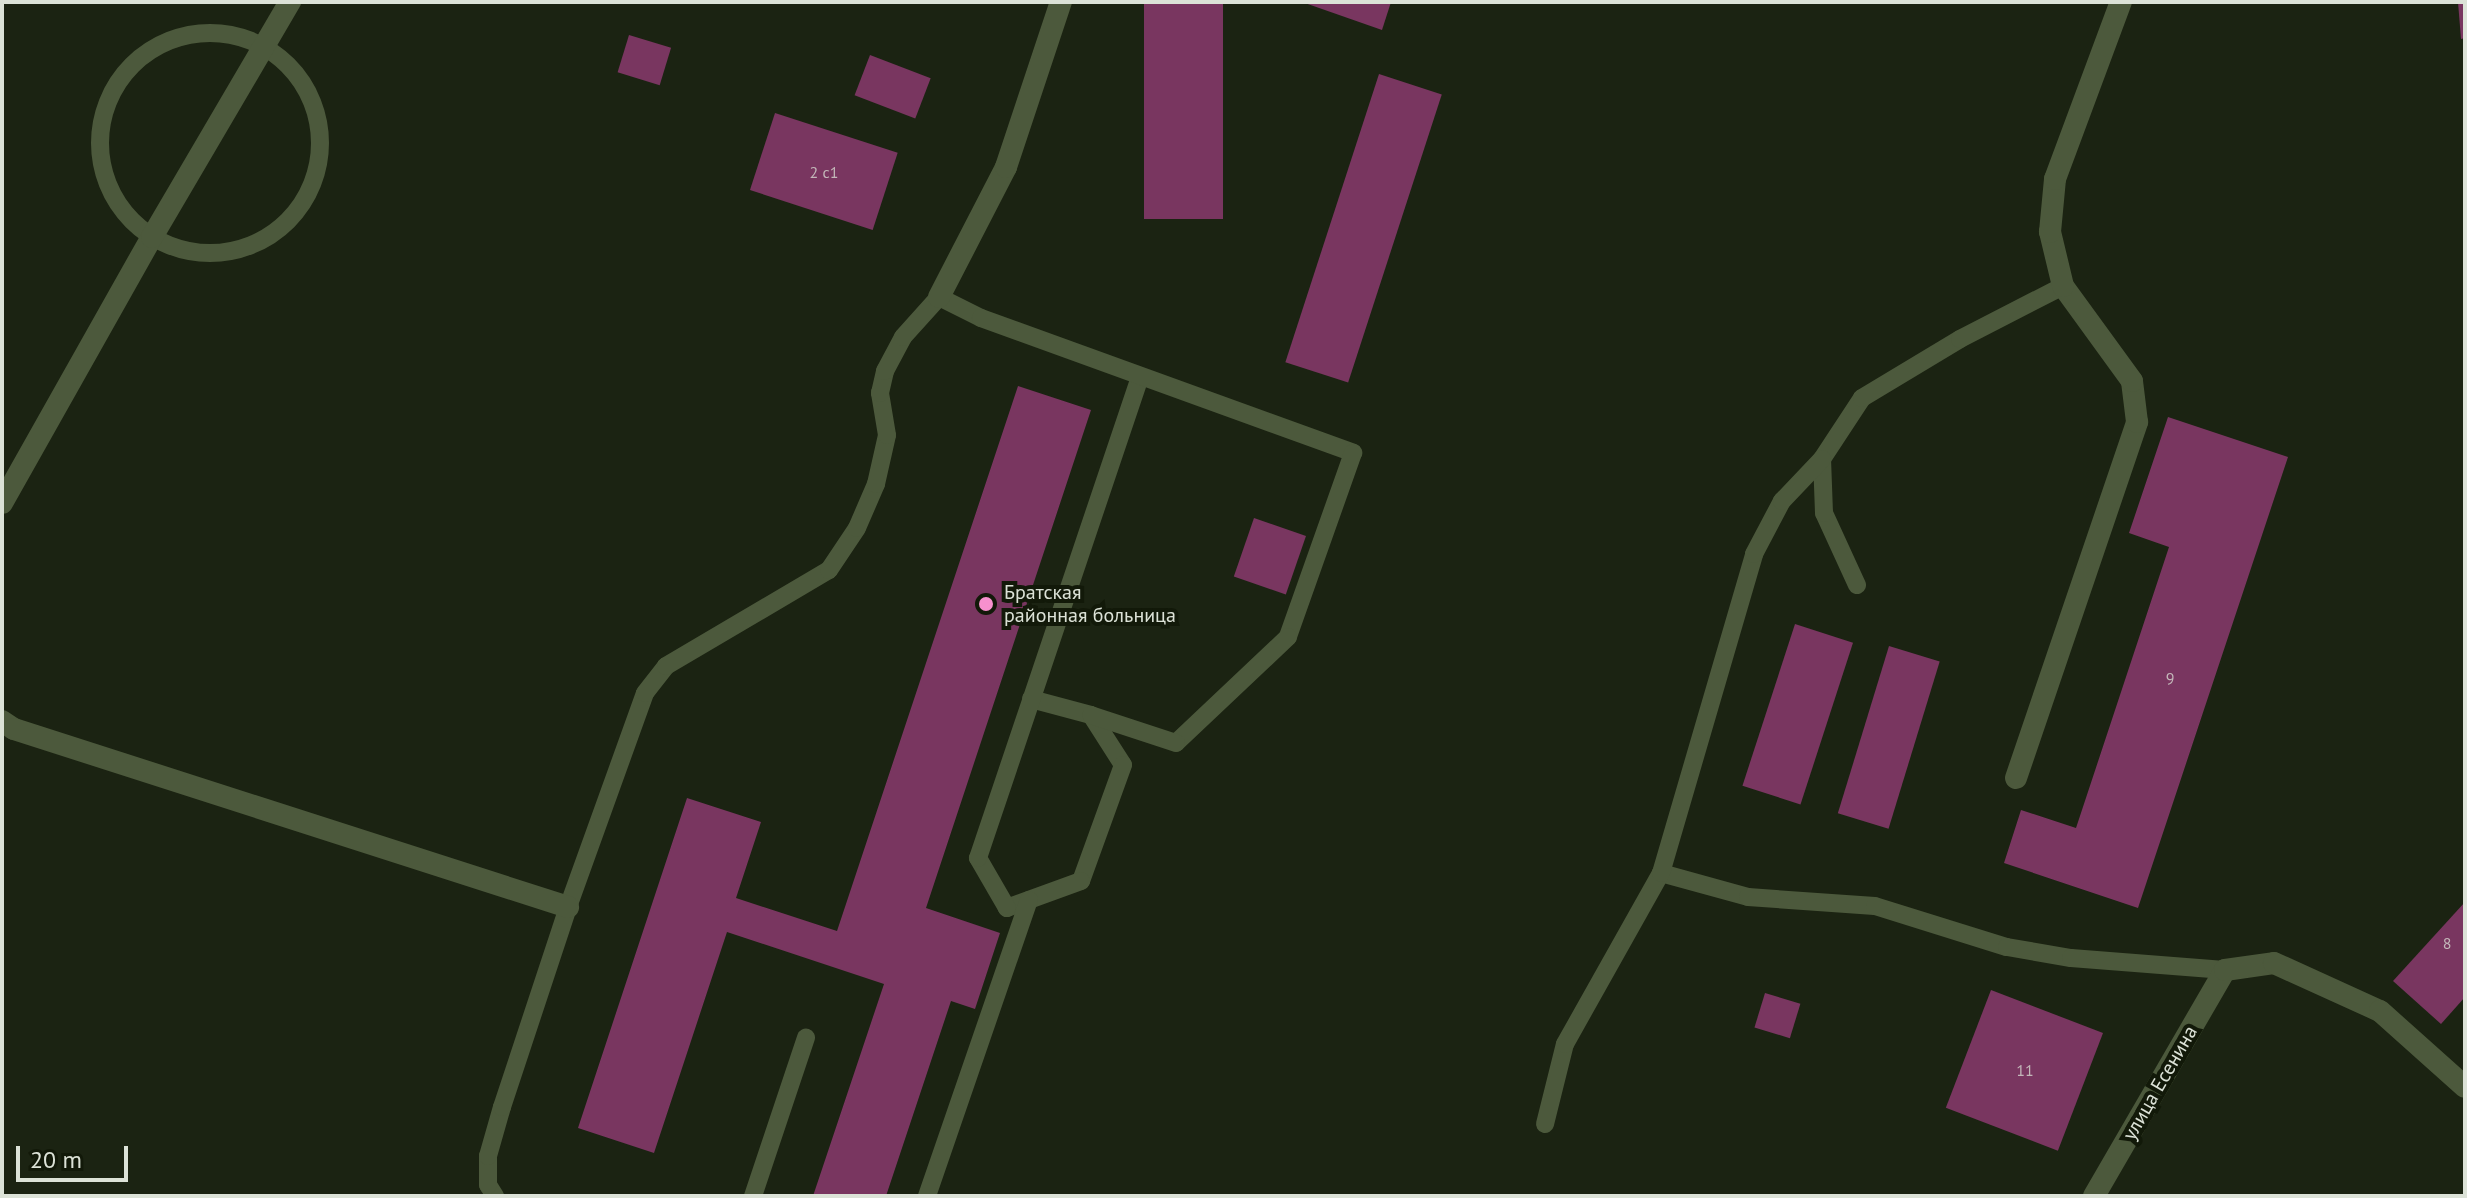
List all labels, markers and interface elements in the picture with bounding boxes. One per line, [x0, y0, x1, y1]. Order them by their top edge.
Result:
house number: 2 с1 [810, 162, 838, 182]
place label: Братская районная больница [1004, 580, 1176, 627]
marker: Братская районная больница [975, 593, 997, 615]
house number: 9 [2166, 668, 2174, 688]
house number: 8 [2443, 933, 2451, 953]
street label: улица Есенина [2118, 1022, 2202, 1144]
house number: 11 [2016, 1060, 2034, 1080]
scale bar [20, 1130, 132, 1180]
text: 20 m [30, 1144, 82, 1175]

